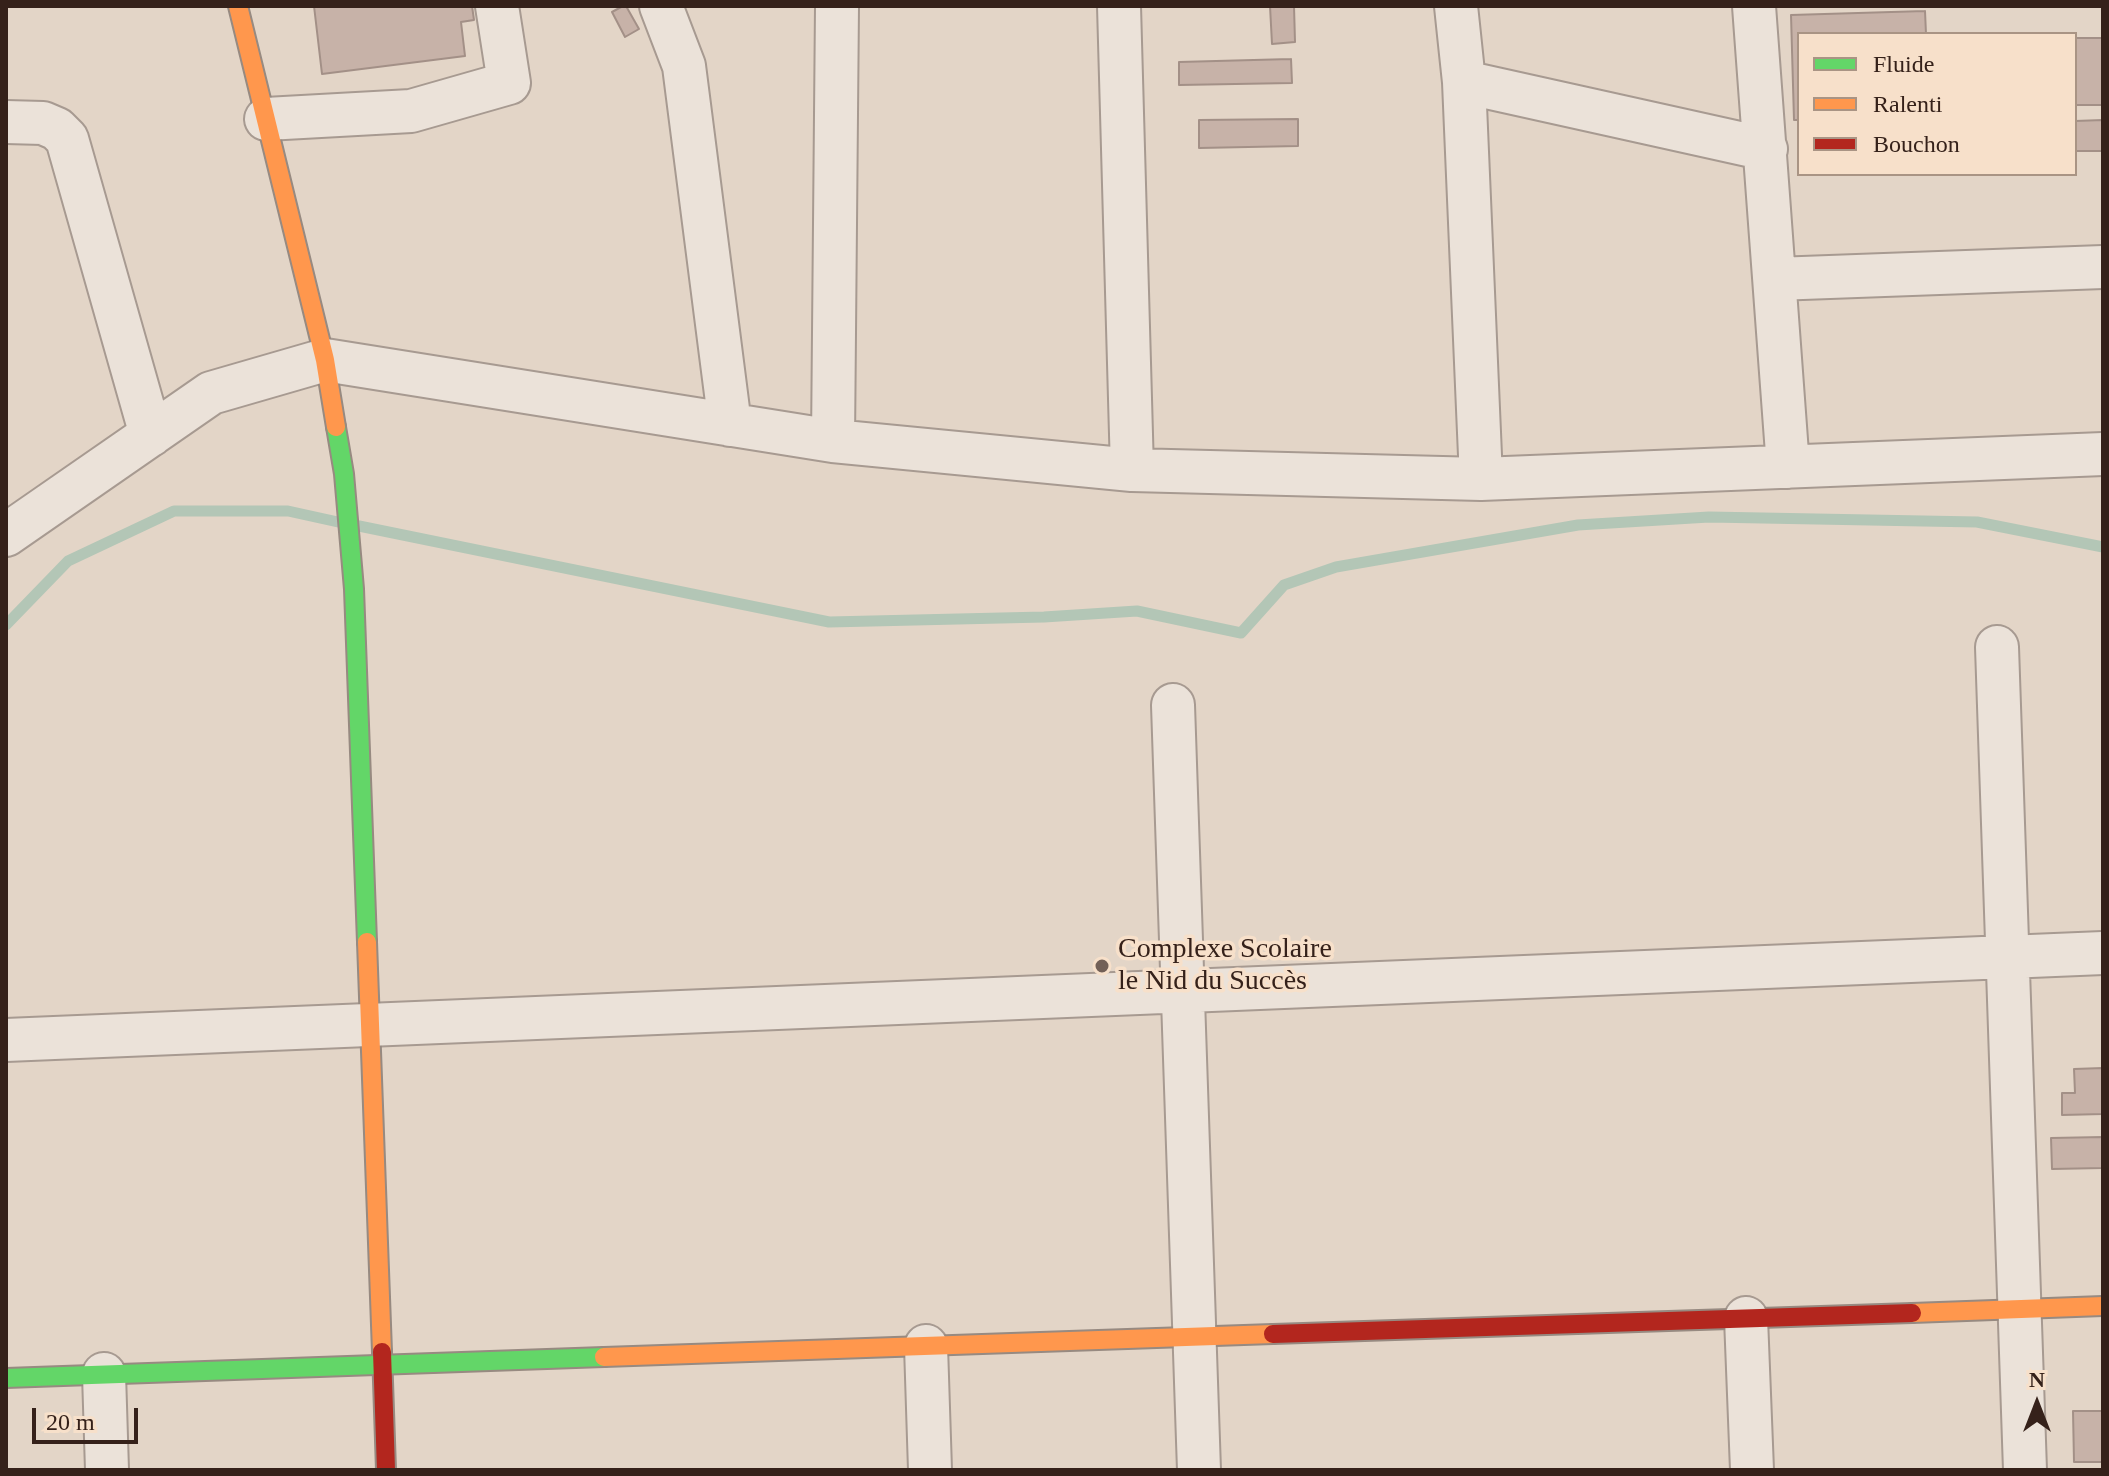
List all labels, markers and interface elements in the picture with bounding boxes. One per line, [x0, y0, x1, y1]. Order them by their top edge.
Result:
legend [1797, 32, 2077, 176]
text: Fluide [1873, 51, 1934, 77]
text: Ralenti [1873, 91, 1942, 117]
text: Bouchon [1873, 131, 1960, 157]
place label: Complexe Scolaire le Nid du Succès [1118, 933, 1332, 999]
marker: Complexe Scolaire le Nid du Succès [1093, 957, 1111, 975]
north arrow [1997, 1364, 2077, 1444]
text: N [2029, 1367, 2045, 1392]
scale bar [36, 1392, 142, 1442]
text: 20 m [46, 1409, 95, 1435]

